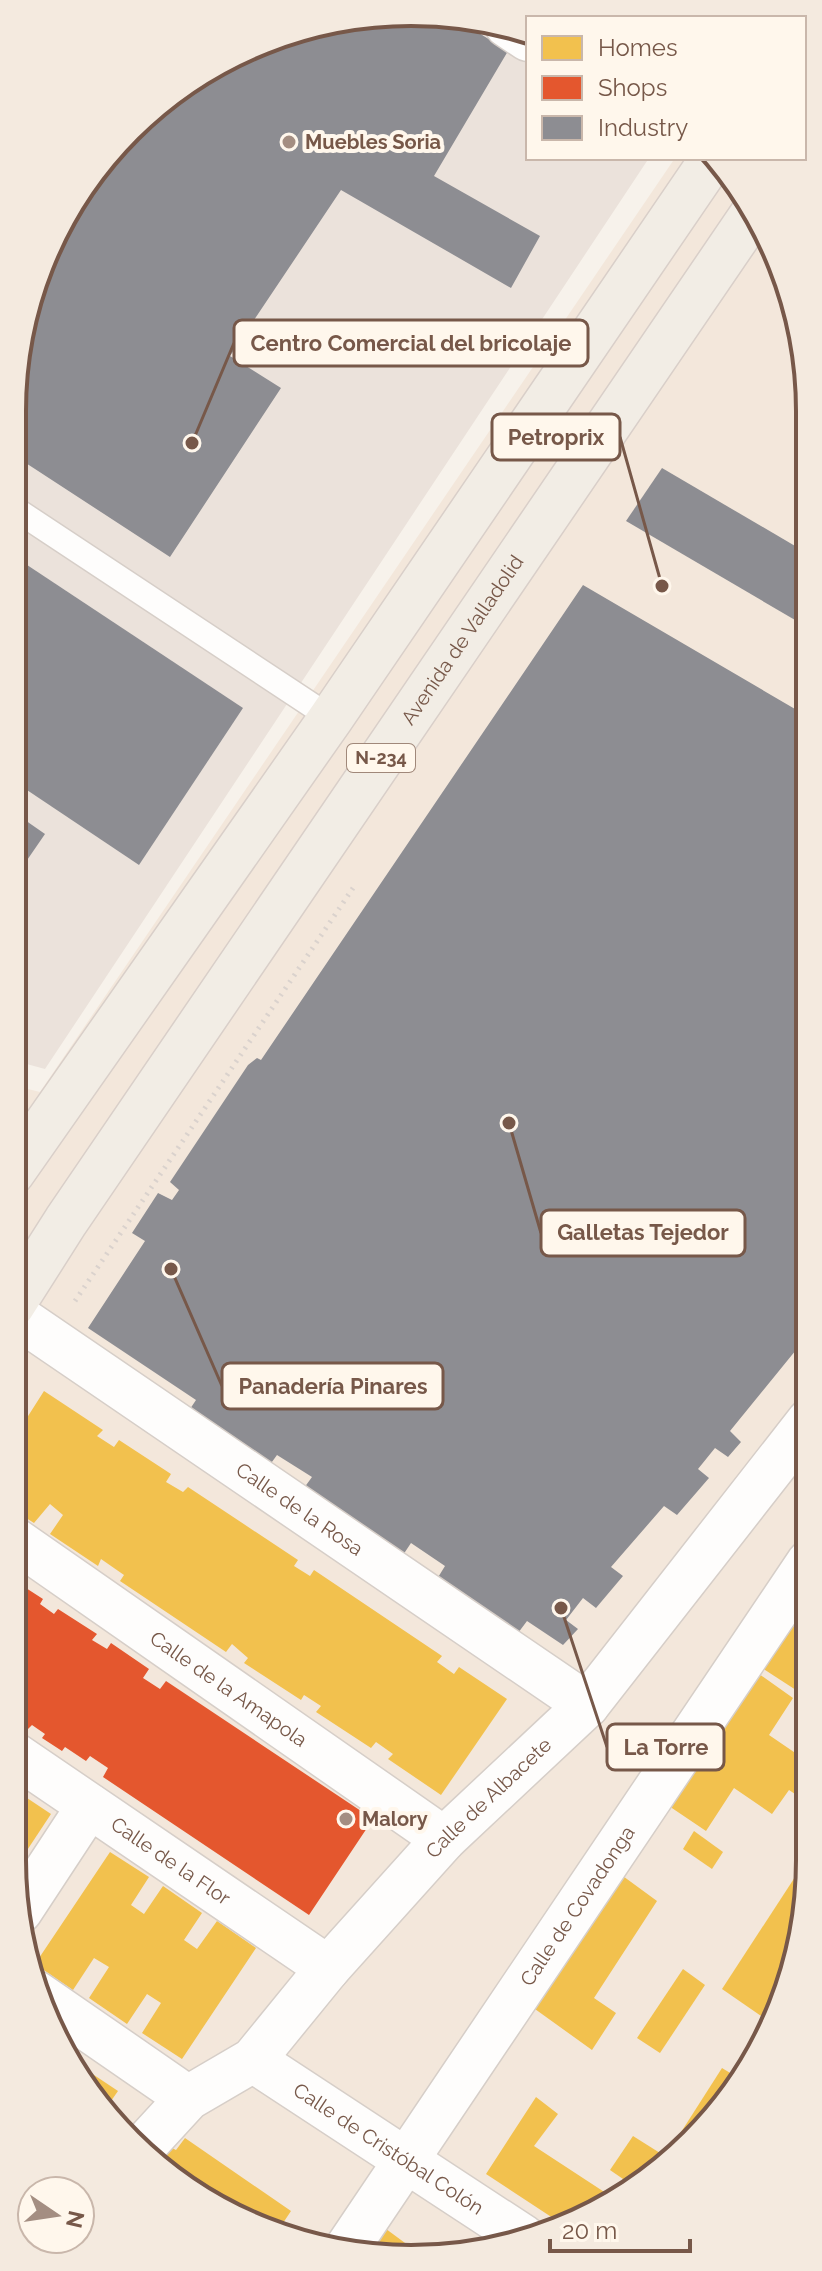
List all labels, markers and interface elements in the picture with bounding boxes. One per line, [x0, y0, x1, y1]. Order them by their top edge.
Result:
legend [526, 16, 806, 160]
text: Homes [598, 33, 678, 62]
text: Shops [598, 73, 667, 102]
text: Industry [598, 113, 688, 142]
place label: Muebles Soria [305, 130, 441, 154]
marker: Muebles Soria [280, 133, 298, 151]
callout: Centro Comercial del bricolaje [234, 320, 588, 366]
text: Centro Comercial del bricolaje [251, 330, 571, 356]
callout: Petroprix [492, 414, 620, 460]
text: Petroprix [508, 424, 605, 450]
street label: Avenida de Valladolid [396, 551, 528, 729]
road number: N-234 [347, 744, 415, 772]
callout: Galletas Tejedor [541, 1210, 745, 1256]
text: Galletas Tejedor [557, 1219, 729, 1245]
callout: Panadería Pinares [222, 1363, 443, 1409]
text: Panadería Pinares [238, 1373, 428, 1399]
street label: Calle de la Rosa [231, 1457, 368, 1561]
street label: Calle de la Amapola [145, 1626, 312, 1752]
callout: La Torre [607, 1724, 724, 1770]
street label: Calle de Albacete [421, 1733, 556, 1863]
text: La Torre [624, 1734, 708, 1760]
place label: Malory [362, 1807, 428, 1831]
marker: Malory [337, 1810, 355, 1828]
street label: Calle de la Flor [106, 1812, 235, 1910]
street label: Calle de Covadonga [515, 1821, 640, 1990]
street label: Calle de Cristóbal Colón [289, 2078, 488, 2220]
north arrow [16, 2175, 96, 2255]
scale bar [550, 2203, 690, 2253]
text: N [61, 2208, 90, 2231]
text: 20 m [562, 2216, 617, 2245]

